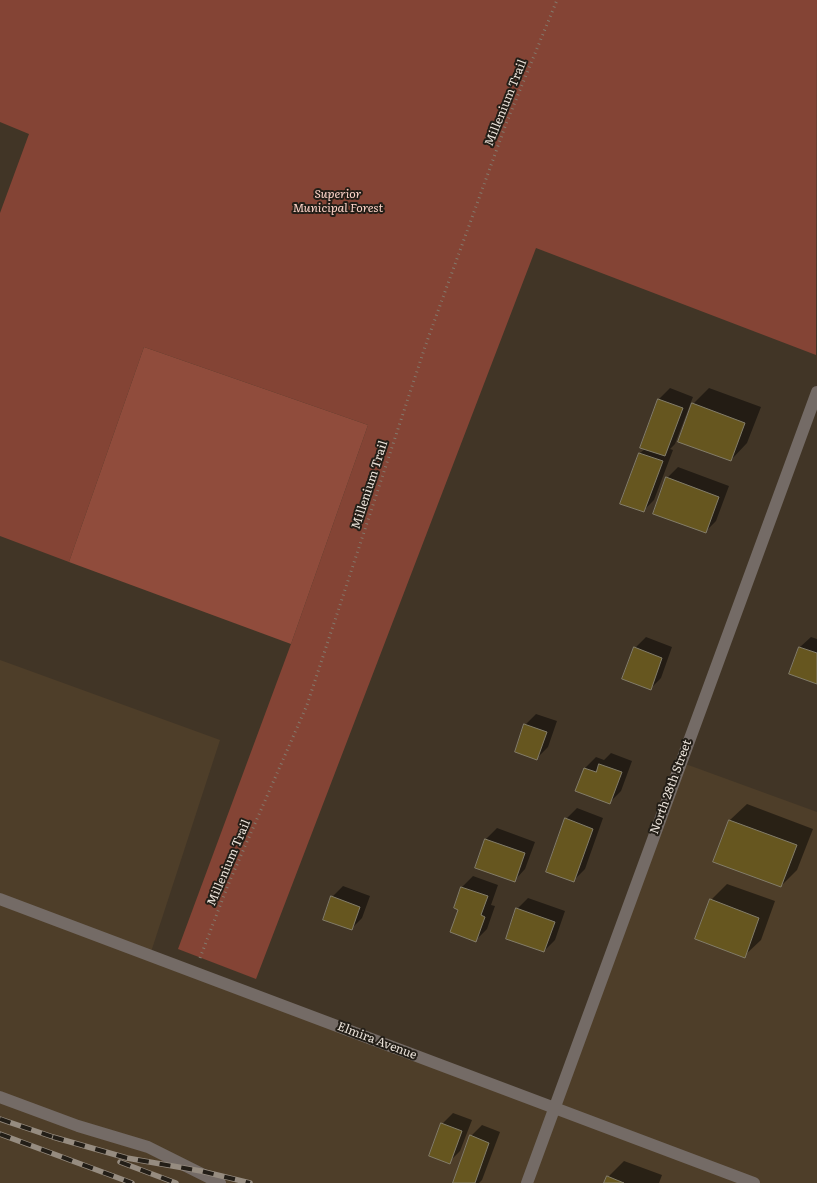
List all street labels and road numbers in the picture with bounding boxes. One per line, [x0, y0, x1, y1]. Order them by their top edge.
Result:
street label: Millenium Trail [482, 58, 530, 148]
street label: Millenium Trail [349, 439, 391, 531]
street label: North 28th Street [647, 738, 695, 836]
street label: Millenium Trail [204, 818, 254, 908]
street label: Elmira Avenue [335, 1019, 419, 1063]

